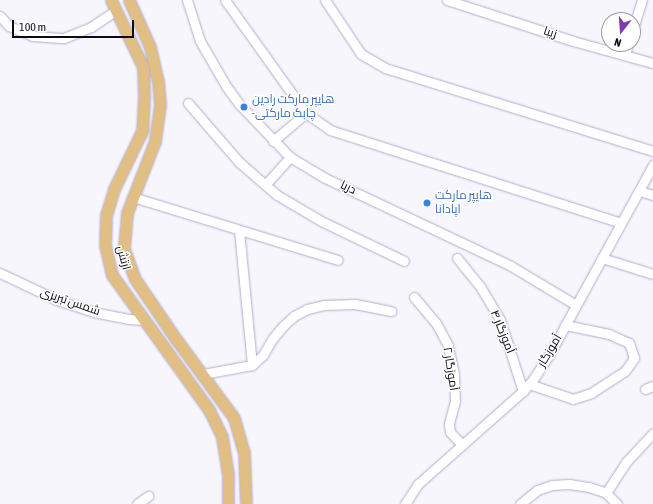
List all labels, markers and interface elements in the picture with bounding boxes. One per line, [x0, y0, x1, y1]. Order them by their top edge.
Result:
scale bar [14, 12, 136, 38]
north arrow [601, 12, 641, 52]
text: 100 m [19, 20, 46, 34]
street label: زیبا [541, 24, 559, 42]
text: N [613, 36, 623, 49]
place label: هایپر مارکت رادین -چابک مارکتی [252, 93, 334, 121]
marker: هایپر مارکت رادین -چابک مارکتی [239, 102, 249, 112]
street label: دریا [338, 178, 358, 198]
place label: هایپر مارکت اپادانا [435, 189, 492, 217]
marker: هایپر مارکت اپادانا [422, 198, 432, 208]
street label: ارتش [113, 244, 133, 272]
street label: شمس تبریزی [38, 285, 102, 319]
street label: آموزگار ۴ [487, 308, 517, 356]
street label: آموزگار [535, 332, 565, 370]
street label: آموزگار ۲ [439, 346, 461, 392]

